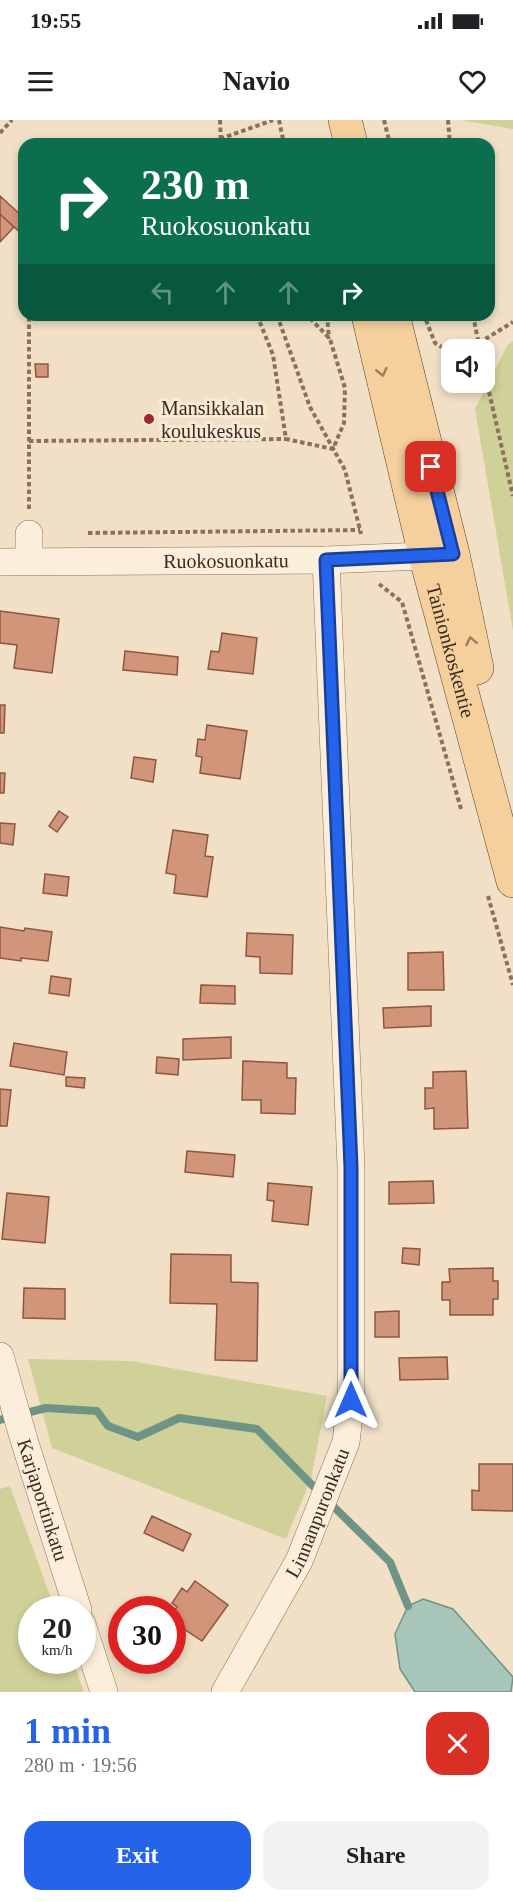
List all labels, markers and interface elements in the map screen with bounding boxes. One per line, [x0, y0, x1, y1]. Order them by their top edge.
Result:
text: 19:55 [30, 8, 81, 33]
icon: menu [24, 65, 57, 98]
icon: heart [456, 65, 489, 98]
text: Navio [223, 66, 290, 96]
icon: right [42, 162, 120, 240]
text: 230 m [141, 162, 250, 208]
text: Ruokosuonkatu [141, 211, 311, 241]
icon: left [146, 276, 179, 309]
icon: ahead [209, 276, 242, 309]
icon: ahead [272, 276, 305, 309]
icon: right [335, 276, 368, 309]
map controls [441, 339, 495, 393]
button: sound [441, 339, 495, 393]
one-way arrow [374, 367, 387, 377]
place label: Mansikkalan koulukeskus [161, 397, 264, 442]
marker: Mansikkalan koulukeskus [142, 412, 156, 426]
pin [405, 441, 456, 492]
icon: arrive [414, 450, 447, 483]
street label: Ruokosuonkatu [163, 549, 289, 572]
street label: Tainionkoskentie [422, 582, 479, 720]
one-way arrow [465, 637, 478, 647]
position arrow [319, 1368, 383, 1432]
street label: Karjaportinkatu [13, 1436, 73, 1563]
street label: Linnanpuronkatu [281, 1445, 353, 1582]
speed limit sign: 30 [108, 1596, 186, 1674]
text: 20 [42, 1611, 72, 1644]
text: km/h [42, 1642, 72, 1658]
text: 1 min [24, 1711, 111, 1751]
button: close [426, 1712, 489, 1775]
text: 280 m · 19:56 [24, 1754, 137, 1776]
button: Exit [24, 1821, 251, 1890]
button: Share [263, 1821, 489, 1890]

